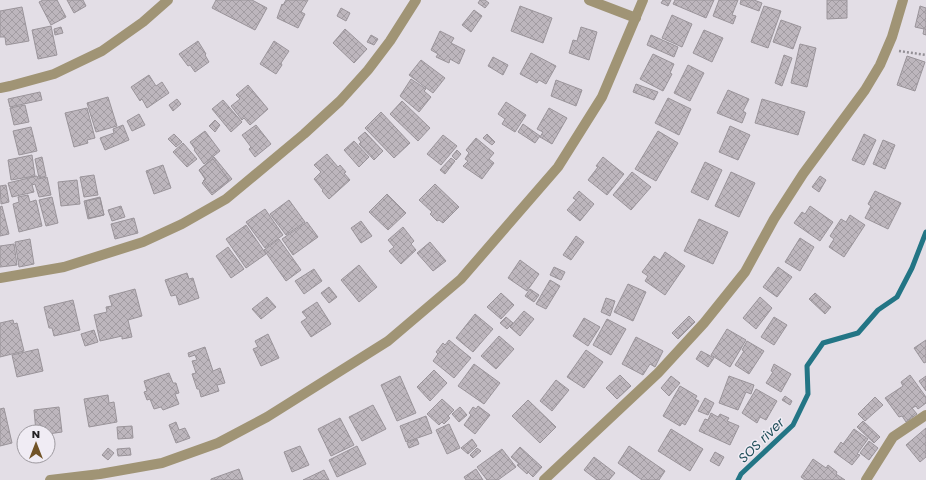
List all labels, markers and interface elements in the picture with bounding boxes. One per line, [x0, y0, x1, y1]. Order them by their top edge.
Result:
water label: SOS river [734, 413, 789, 467]
north arrow [16, 424, 56, 464]
text: N [32, 426, 40, 442]

